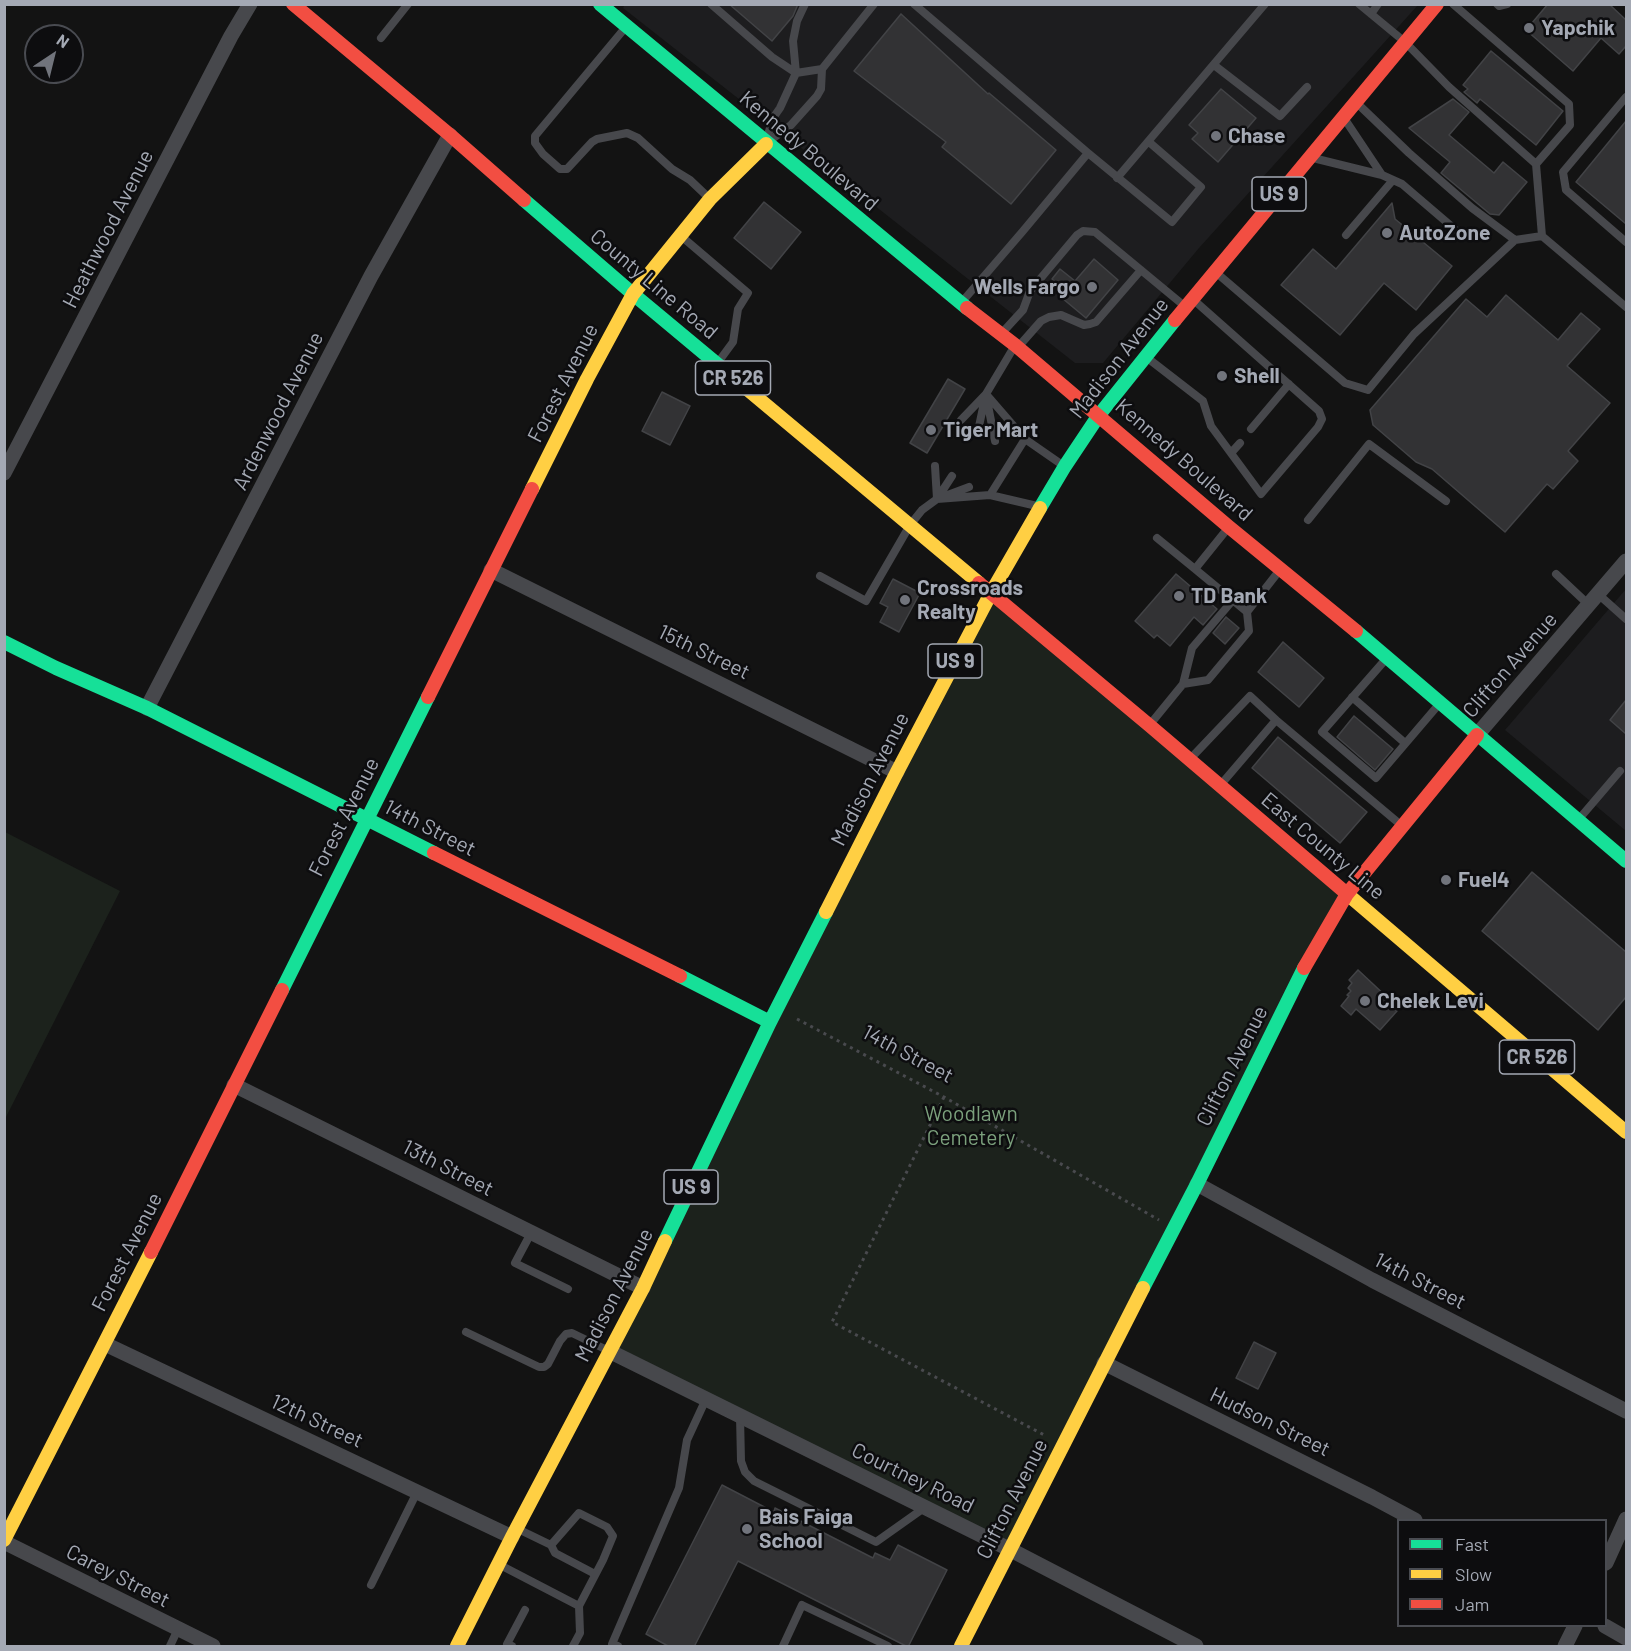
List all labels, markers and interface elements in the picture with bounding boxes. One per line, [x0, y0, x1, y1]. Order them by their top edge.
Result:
place label: Yapchik [1541, 15, 1615, 41]
marker: Yapchik [1522, 21, 1536, 35]
north arrow [24, 24, 84, 84]
text: N [54, 30, 73, 51]
street label: Kennedy Boulevard [734, 85, 884, 217]
place label: Chase [1228, 123, 1285, 149]
marker: Chase [1209, 129, 1223, 143]
street label: Heathwood Avenue [57, 146, 159, 312]
road number: US 9 [1252, 177, 1306, 211]
place label: AutoZone [1399, 220, 1490, 246]
street label: County Line Road [585, 223, 723, 345]
marker: AutoZone [1380, 226, 1394, 240]
place label: Wells Fargo [974, 274, 1080, 300]
marker: Wells Fargo [1085, 280, 1099, 294]
street label: Madison Avenue [1064, 293, 1174, 423]
street label: Forest Avenue [522, 319, 604, 447]
street label: Ardenwood Avenue [227, 328, 329, 494]
road number: CR 526 [696, 361, 771, 395]
place label: Shell [1234, 363, 1280, 389]
marker: Shell [1215, 369, 1229, 383]
street label: Kennedy Boulevard [1110, 393, 1258, 527]
place label: Tiger Mart [943, 417, 1038, 443]
marker: Tiger Mart [924, 423, 938, 437]
place label: Crossroads Realty [917, 575, 1023, 625]
place label: TD Bank [1191, 583, 1267, 609]
marker: TD Bank [1172, 589, 1186, 603]
marker: Crossroads Realty [898, 593, 912, 607]
street label: Clifton Avenue [1457, 607, 1563, 723]
street label: 15th Street [654, 619, 754, 685]
road number: US 9 [928, 644, 982, 678]
street label: Madison Avenue [826, 708, 914, 850]
street label: Forest Avenue [303, 753, 385, 881]
street label: East County Line [1256, 787, 1390, 905]
street label: 14th Street [380, 794, 480, 862]
place label: Fuel4 [1458, 867, 1510, 893]
marker: Fuel4 [1439, 873, 1453, 887]
place label: Chelek Levi [1377, 988, 1484, 1014]
marker: Chelek Levi [1358, 994, 1372, 1008]
street label: Clifton Avenue [1191, 1002, 1273, 1130]
street label: 14th Street [858, 1020, 958, 1088]
road number: CR 526 [1500, 1040, 1574, 1074]
park label: Woodlawn Cemetery [924, 1101, 1018, 1151]
street label: 13th Street [398, 1134, 498, 1202]
road number: US 9 [664, 1170, 718, 1204]
street label: Forest Avenue [86, 1188, 168, 1316]
street label: Madison Avenue [570, 1224, 658, 1366]
street label: 14th Street [1370, 1247, 1470, 1315]
street label: Hudson Street [1206, 1382, 1334, 1462]
street label: 12th Street [267, 1389, 367, 1453]
street label: Clifton Avenue [971, 1435, 1053, 1563]
street label: Courtney Road [848, 1437, 978, 1519]
place label: Bais Faiga School [759, 1504, 853, 1554]
legend [1397, 1519, 1607, 1627]
marker: Bais Faiga School [740, 1522, 754, 1536]
text: Fast [1455, 1533, 1489, 1555]
street label: Carey Street [62, 1539, 174, 1613]
text: Slow [1455, 1563, 1492, 1585]
text: Jam [1455, 1593, 1489, 1615]

